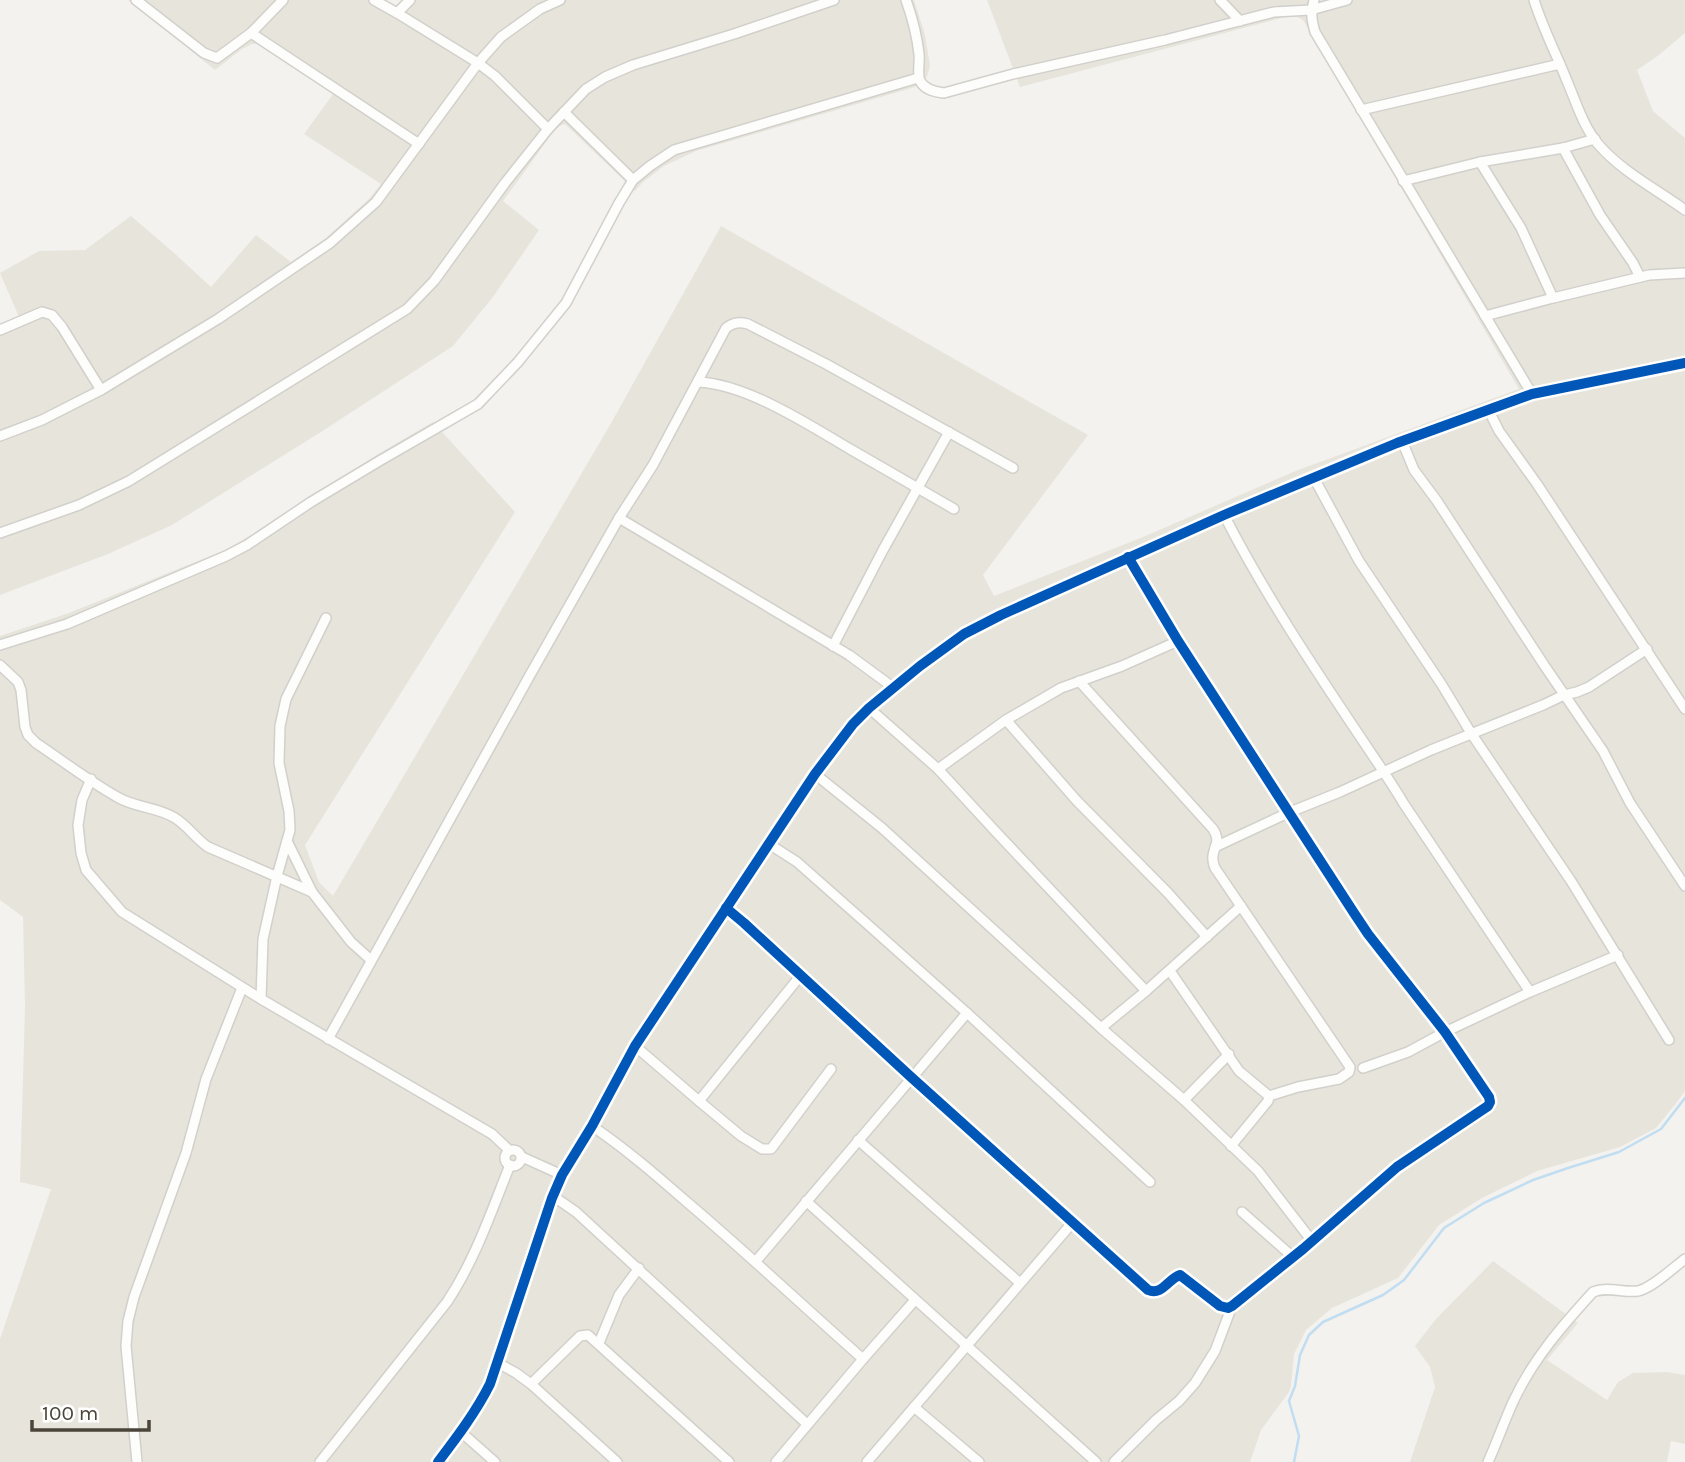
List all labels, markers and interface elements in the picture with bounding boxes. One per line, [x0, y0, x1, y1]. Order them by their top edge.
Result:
scale bar [32, 1388, 149, 1432]
text: 100 m [42, 1401, 99, 1425]

